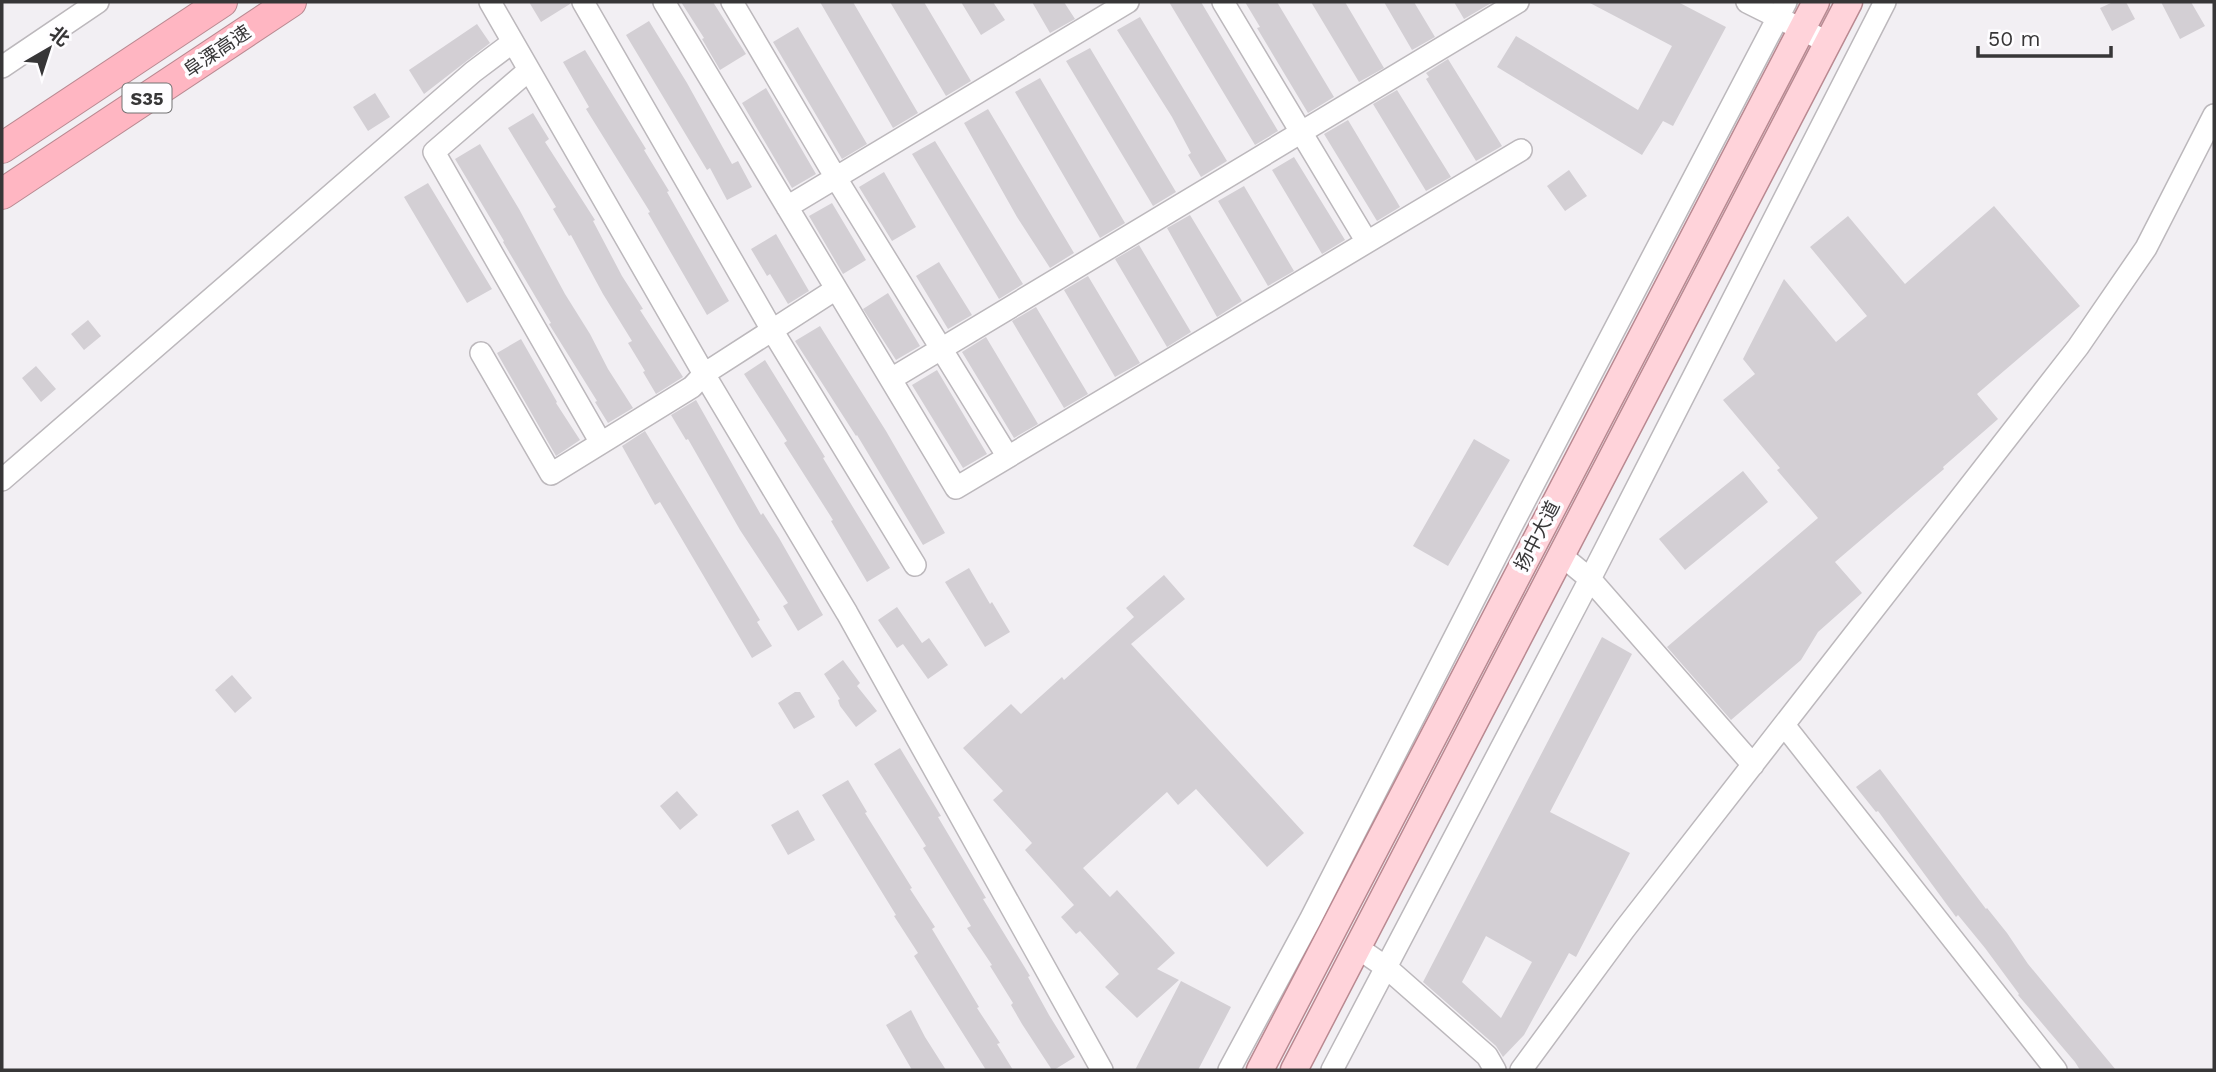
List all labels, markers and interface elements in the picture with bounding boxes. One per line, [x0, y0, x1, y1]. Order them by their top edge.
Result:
north arrow [14, 14, 84, 84]
scale bar [1978, 14, 2111, 58]
street label: 阜溧高速 [179, 20, 255, 82]
text: 北 [45, 21, 74, 51]
text: 50 m [1988, 26, 2040, 51]
road number: S35 [122, 84, 172, 113]
street label: 扬中大道 [1509, 497, 1565, 575]

